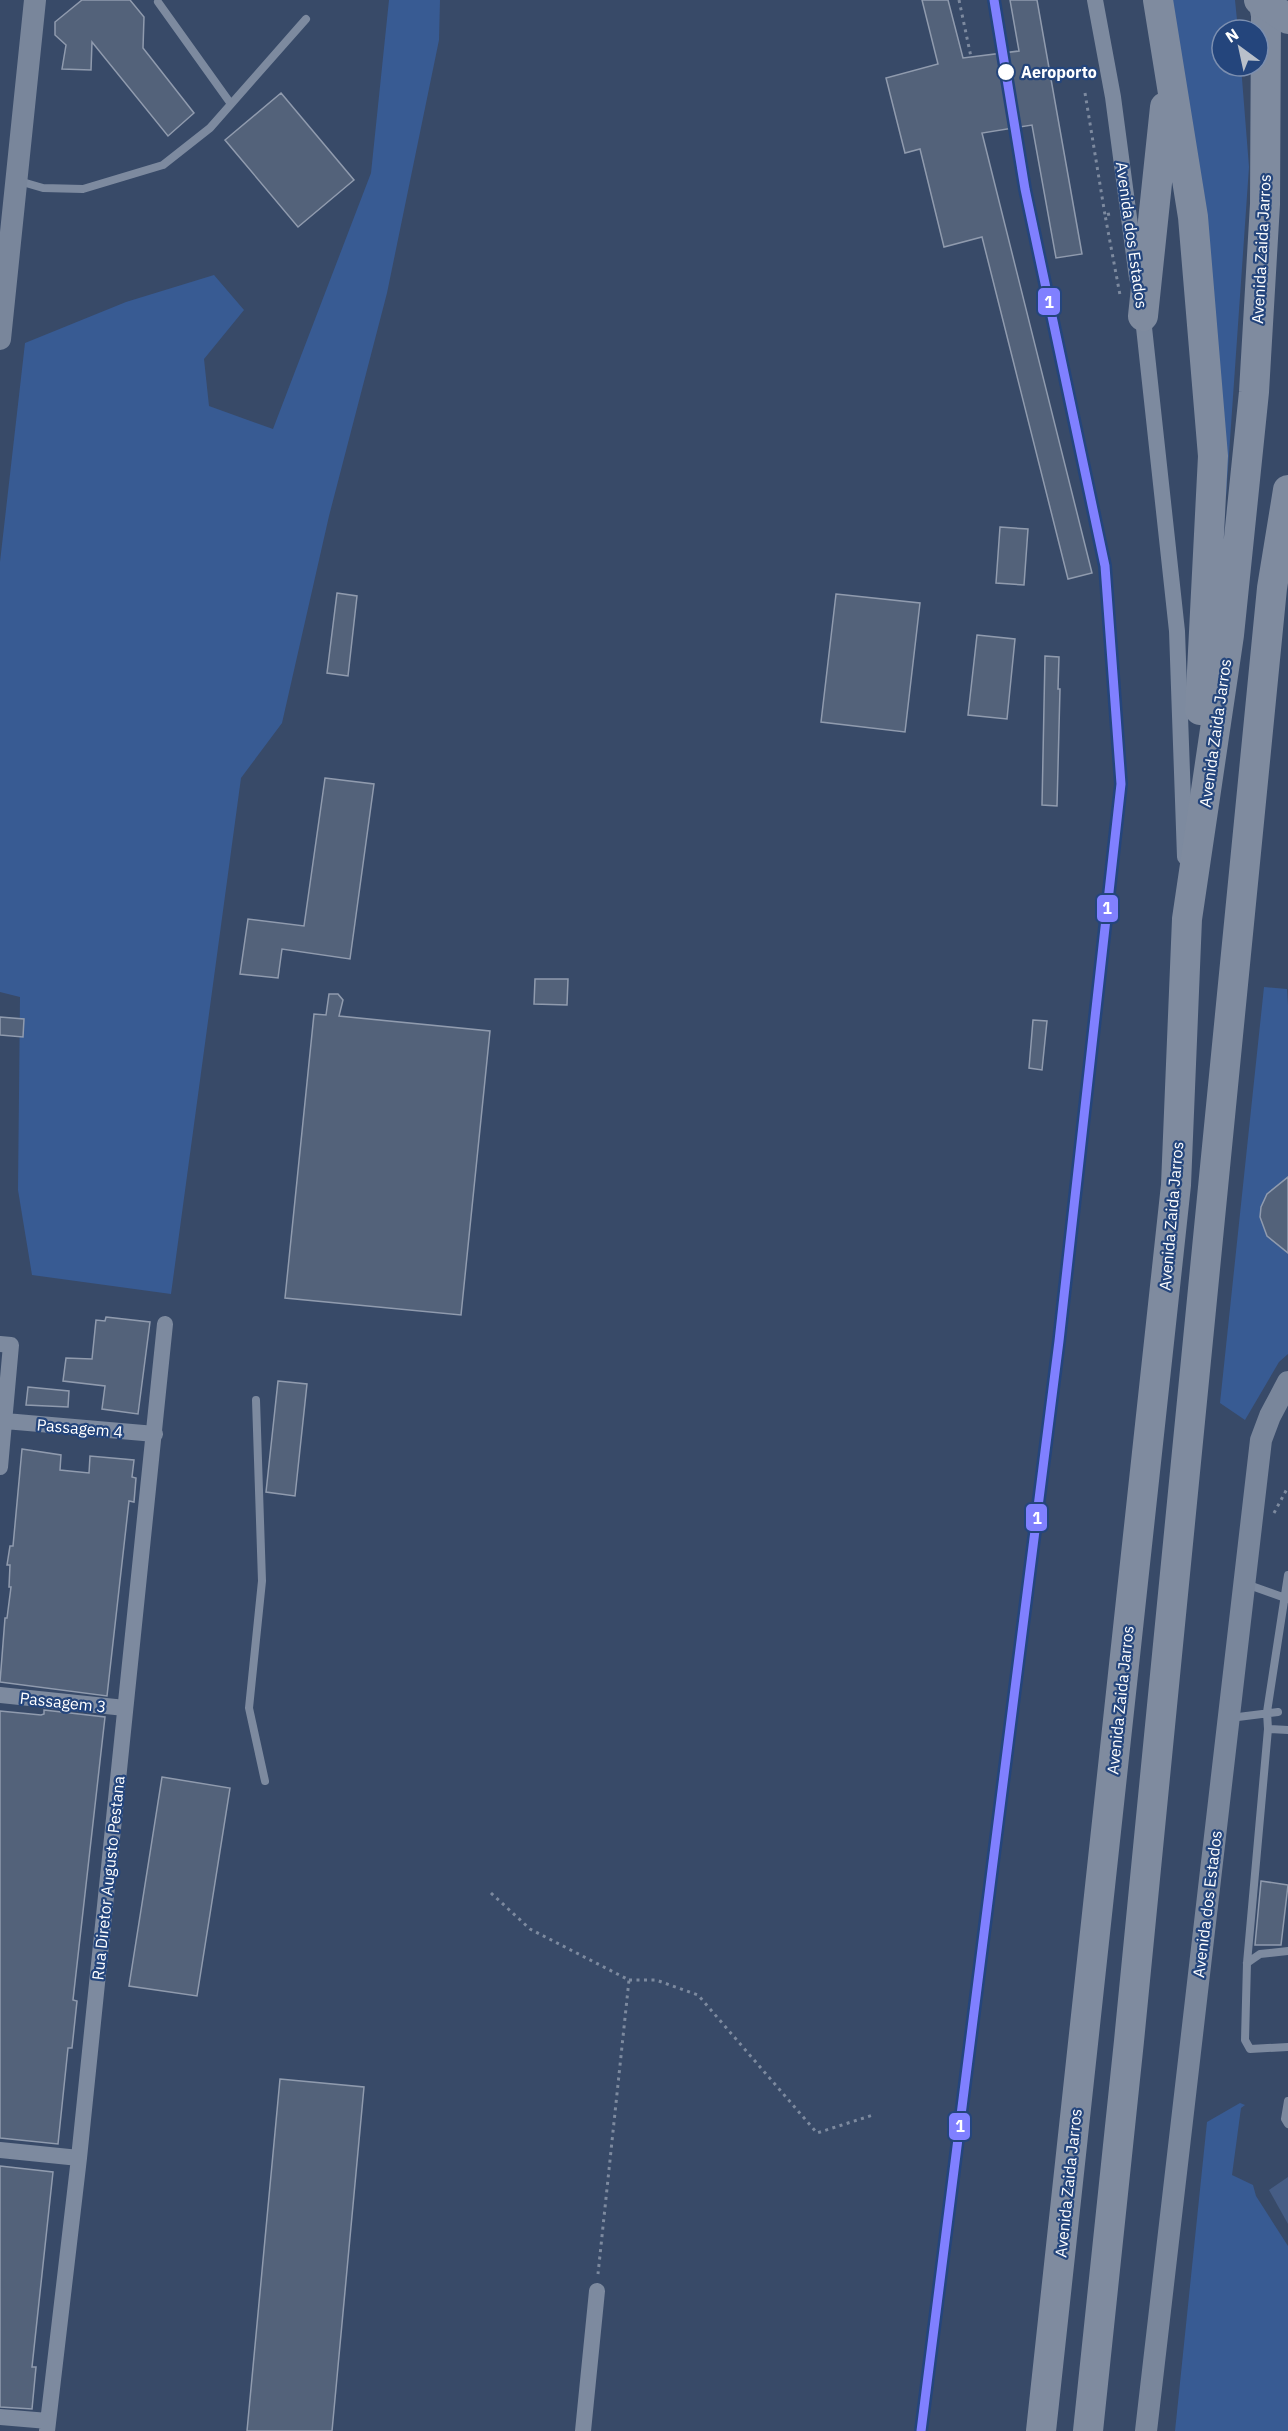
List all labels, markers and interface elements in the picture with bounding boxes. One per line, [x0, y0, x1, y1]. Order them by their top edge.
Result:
north arrow [1210, 18, 1270, 78]
text: N [1222, 24, 1242, 47]
marker: Aeroporto [996, 62, 1016, 82]
place label: Aeroporto [1021, 62, 1097, 82]
street label: Avenida dos Estados [1112, 160, 1152, 310]
street label: Avenida Zaida Jarros [1247, 174, 1275, 324]
line badge: 1 [1037, 287, 1061, 316]
text: 1 [1044, 292, 1054, 312]
street label: Avenida Zaida Jarros [1195, 657, 1235, 809]
line badge: 1 [1096, 894, 1119, 923]
text: 1 [1102, 898, 1112, 918]
street label: Avenida Zaida Jarros [1155, 1141, 1187, 1291]
street label: Passagem 4 [36, 1414, 124, 1442]
line badge: 1 [1025, 1503, 1048, 1532]
text: 1 [1032, 1508, 1042, 1528]
street label: Avenida Zaida Jarros [1102, 1625, 1138, 1775]
street label: Passagem 3 [19, 1688, 107, 1716]
street label: Rua Diretor Augusto Pestana [87, 1774, 129, 1981]
street label: Avenida dos Estados [1188, 1829, 1226, 1979]
street label: Avenida Zaida Jarros [1050, 2108, 1086, 2258]
line badge: 1 [948, 2112, 971, 2141]
text: 1 [955, 2116, 965, 2136]

